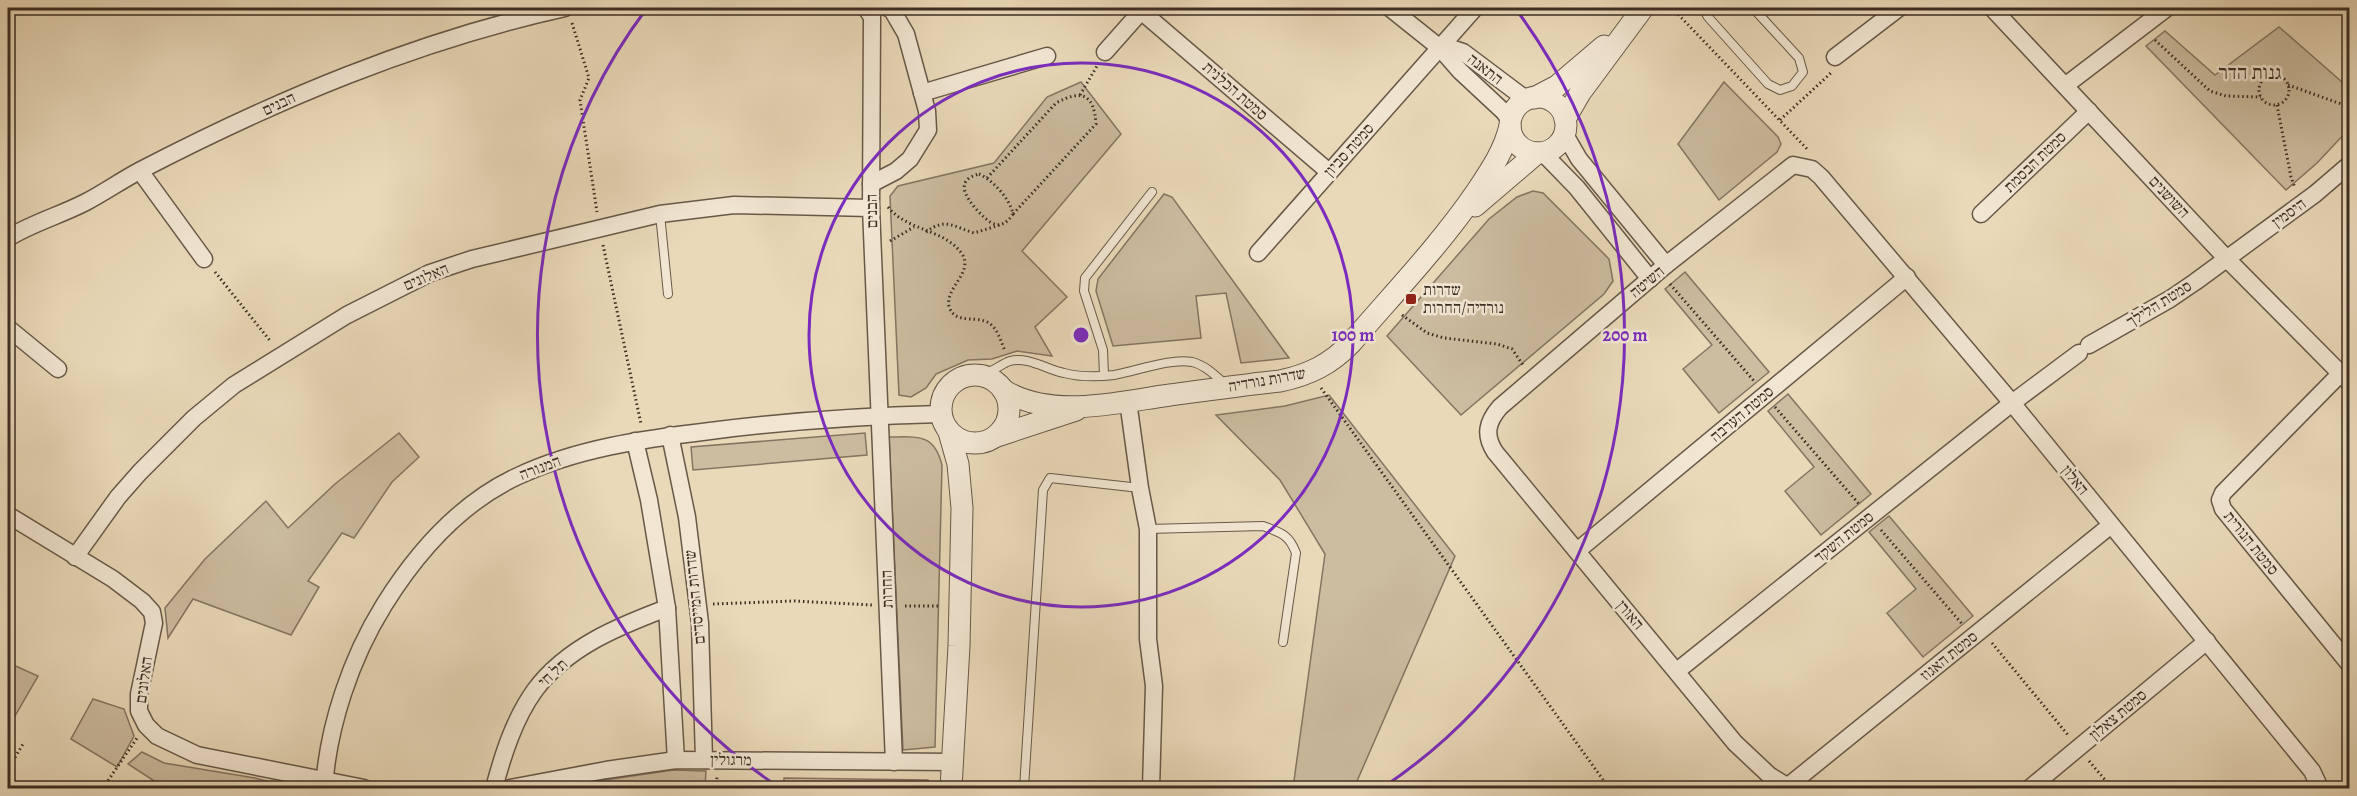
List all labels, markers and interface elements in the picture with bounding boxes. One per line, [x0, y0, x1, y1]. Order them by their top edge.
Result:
street label: התאנה [1463, 48, 1507, 90]
street label: סמטת הכלנית [1198, 56, 1272, 126]
district label: גנות הדר [2218, 59, 2282, 86]
street label: הבנים [259, 87, 299, 121]
street label: סמטת סביון [1319, 118, 1379, 182]
street label: סמטת הבסמת [1999, 127, 2071, 197]
street label: השושנים [2144, 171, 2194, 223]
street label: היסמין [2267, 193, 2311, 233]
street label: הבנים [861, 194, 883, 228]
street label: האלונים [400, 258, 452, 296]
street label: השיטה [1625, 261, 1669, 303]
street label: סמטת הלילך [2122, 275, 2196, 333]
place label: שדרות נורדיה/החרות [1423, 279, 1504, 319]
marker: שדרות נורדיה/החרות [1404, 292, 1418, 306]
text: 100 m [1332, 323, 1374, 347]
text: 200 m [1602, 323, 1648, 347]
centre of rings [1071, 325, 1091, 345]
street label: שדרות נורדיה [1226, 362, 1308, 398]
street label: סמטת הערבה [1705, 381, 1779, 447]
street label: המנורה [516, 450, 564, 486]
street label: האלון [2056, 460, 2094, 500]
street label: סמטת השקד [1810, 506, 1878, 568]
street label: סמטת הנורית [2218, 506, 2284, 580]
street label: שדרות המייסדים [679, 548, 711, 645]
street label: החרות [875, 570, 899, 608]
street label: האורן [1611, 595, 1649, 635]
street label: סמטת האגוז [1916, 626, 1982, 686]
street label: תל חי [533, 654, 573, 692]
street label: האלונים [130, 655, 158, 705]
street label: סמטת צאלון [2084, 684, 2152, 746]
street label: מרגולין [710, 749, 752, 771]

